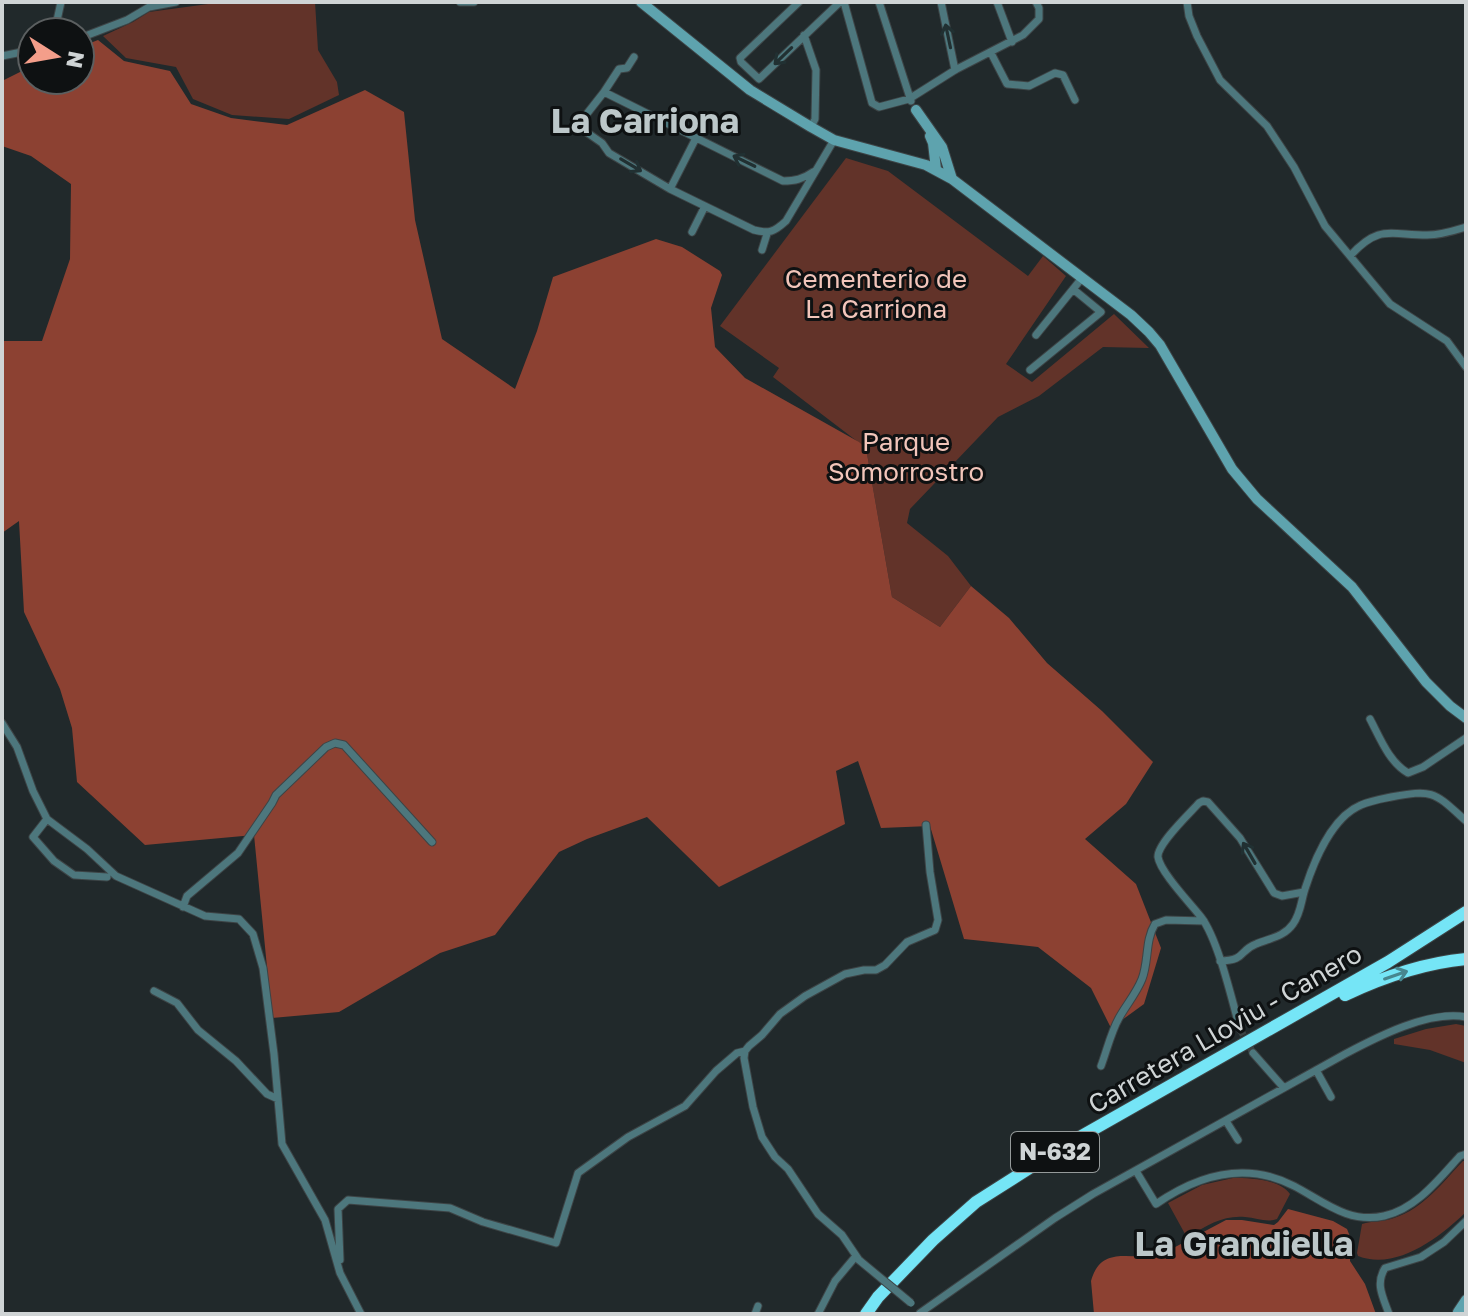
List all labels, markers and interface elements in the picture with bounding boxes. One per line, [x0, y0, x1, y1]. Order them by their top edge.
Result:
north arrow [16, 16, 96, 96]
one-way arrow [940, 24, 955, 49]
one-way arrow [773, 46, 793, 65]
text: N [61, 49, 91, 71]
district label: La Carriona [551, 100, 739, 140]
one-way arrow [732, 153, 756, 168]
one-way arrow [619, 158, 642, 174]
park label: Cementerio de La Carriona [785, 263, 967, 324]
park label: Parque Somorrostro [828, 426, 984, 487]
one-way arrow [1241, 842, 1256, 866]
street label: Carretera Lloviu - Canero [1082, 937, 1367, 1120]
one-way arrow [1383, 967, 1408, 981]
road number: N-632 [1011, 1132, 1099, 1172]
district label: La Grandiella [1135, 1223, 1353, 1263]

